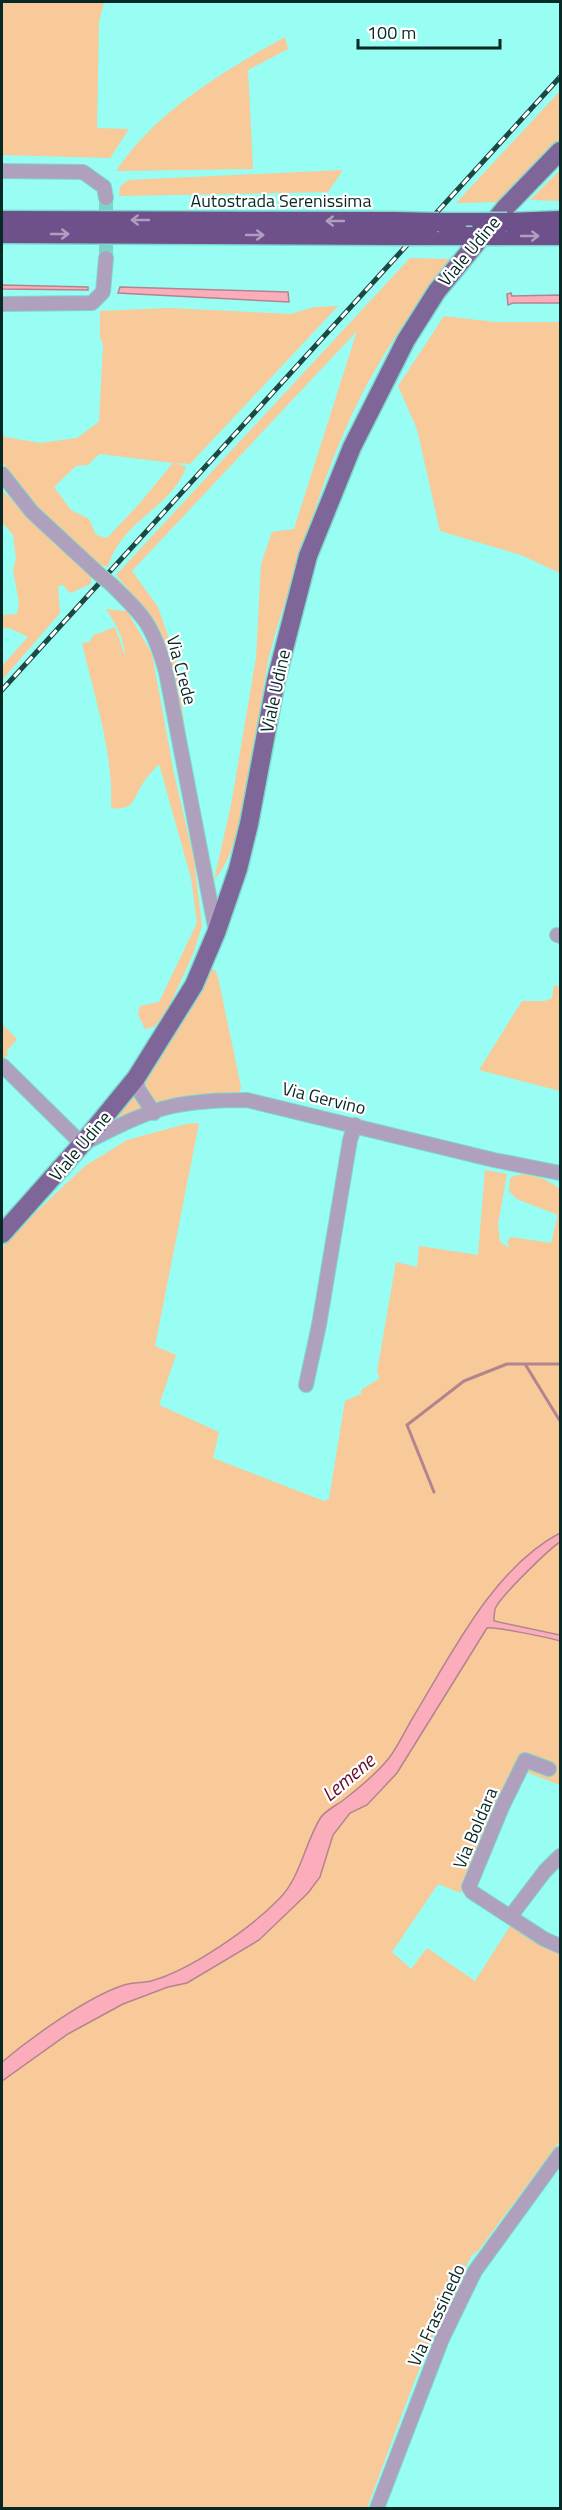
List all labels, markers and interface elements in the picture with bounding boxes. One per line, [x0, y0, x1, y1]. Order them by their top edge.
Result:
scale bar [358, 12, 500, 50]
text: 100 m [367, 19, 416, 46]
street label: Autostrada Serenissima [191, 187, 371, 214]
street label: Viale Udine [432, 210, 506, 292]
one-way arrow [131, 214, 151, 226]
one-way arrow [326, 215, 346, 227]
one-way arrow [49, 228, 69, 240]
one-way arrow [244, 229, 264, 241]
one-way arrow [519, 230, 539, 242]
street label: Via Crede [160, 632, 204, 708]
street label: Viale Udine [253, 647, 297, 735]
street label: Via Gervino [279, 1075, 369, 1121]
street label: Viale Udine [43, 1105, 117, 1187]
water label: Lemene [314, 1744, 383, 1809]
street label: Via Boldara [446, 1783, 504, 1873]
street label: Via Frassinedo [400, 2259, 472, 2371]

